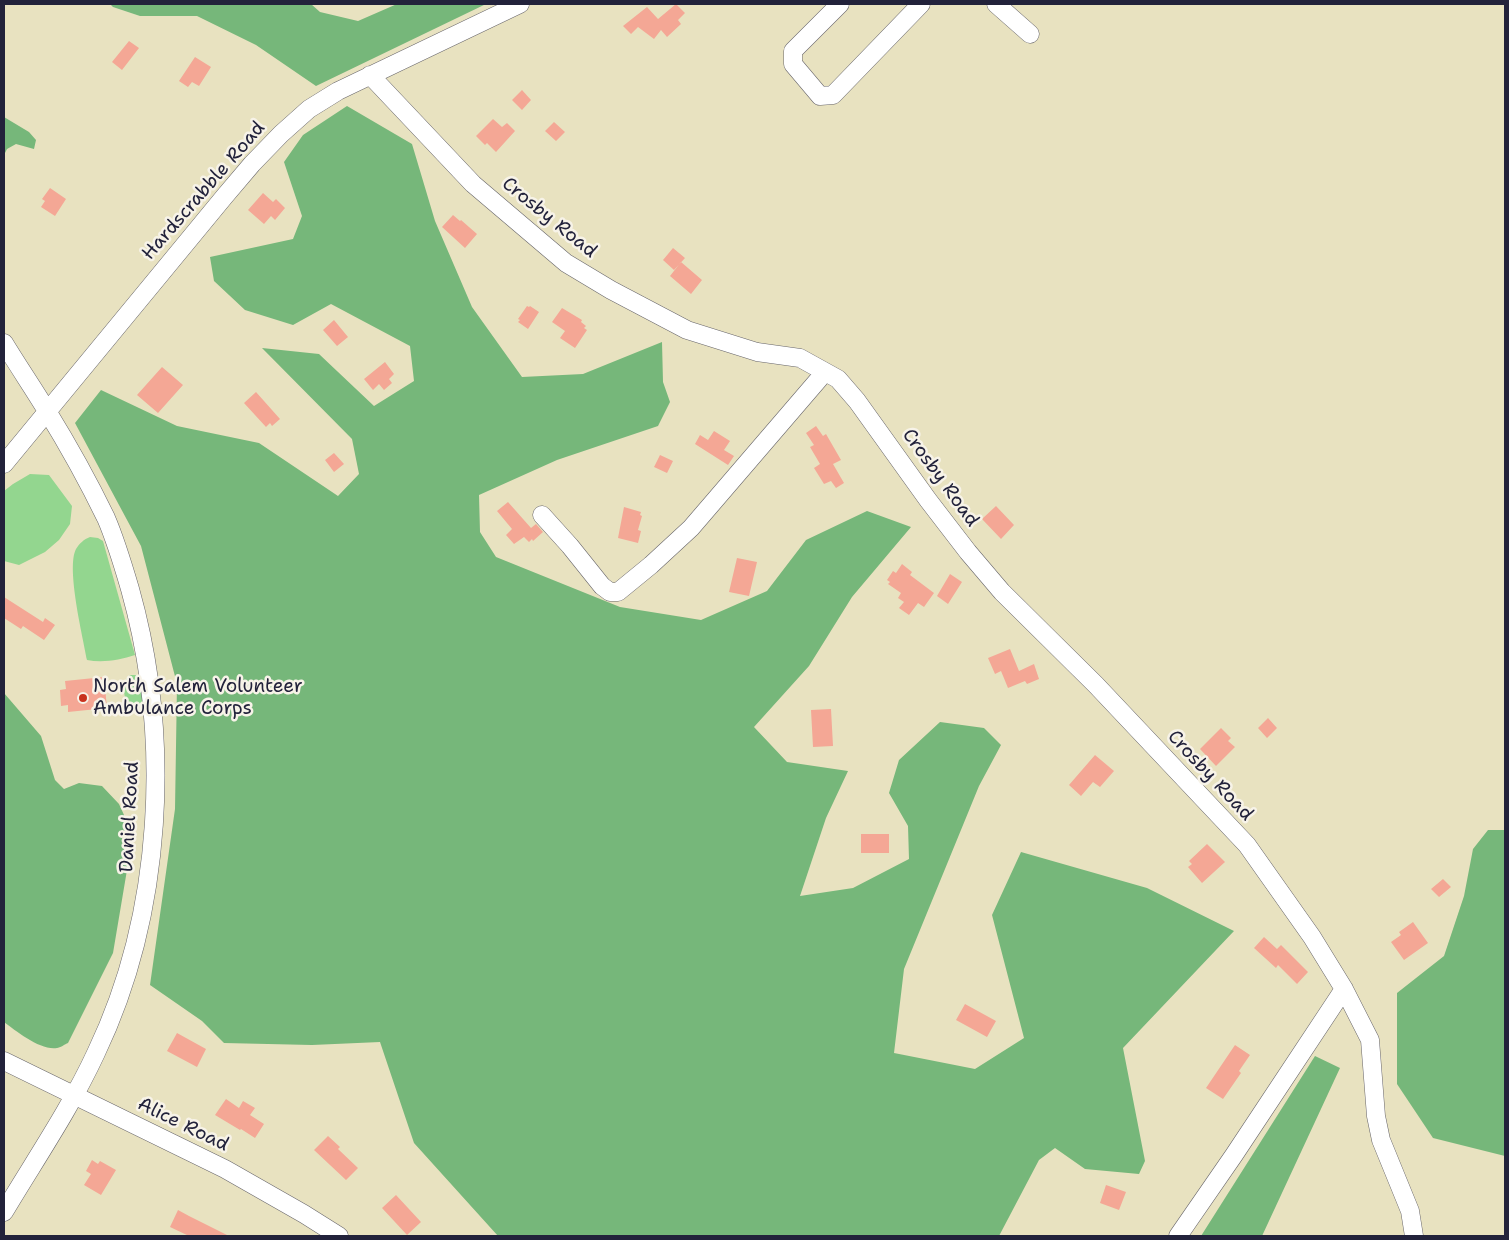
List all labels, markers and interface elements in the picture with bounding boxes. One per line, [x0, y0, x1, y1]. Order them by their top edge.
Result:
street label: Hardscrabble Road [138, 117, 270, 265]
street label: Crosby Road [497, 173, 601, 263]
street label: Crosby Road [897, 425, 983, 531]
place label: North Salem Volunteer Ambulance Corps [93, 676, 303, 720]
marker: North Salem Volunteer Ambulance Corps [77, 692, 89, 704]
street label: Crosby Road [1162, 726, 1258, 826]
street label: Daniel Road [116, 761, 144, 873]
street label: Alice Road [134, 1093, 232, 1157]

